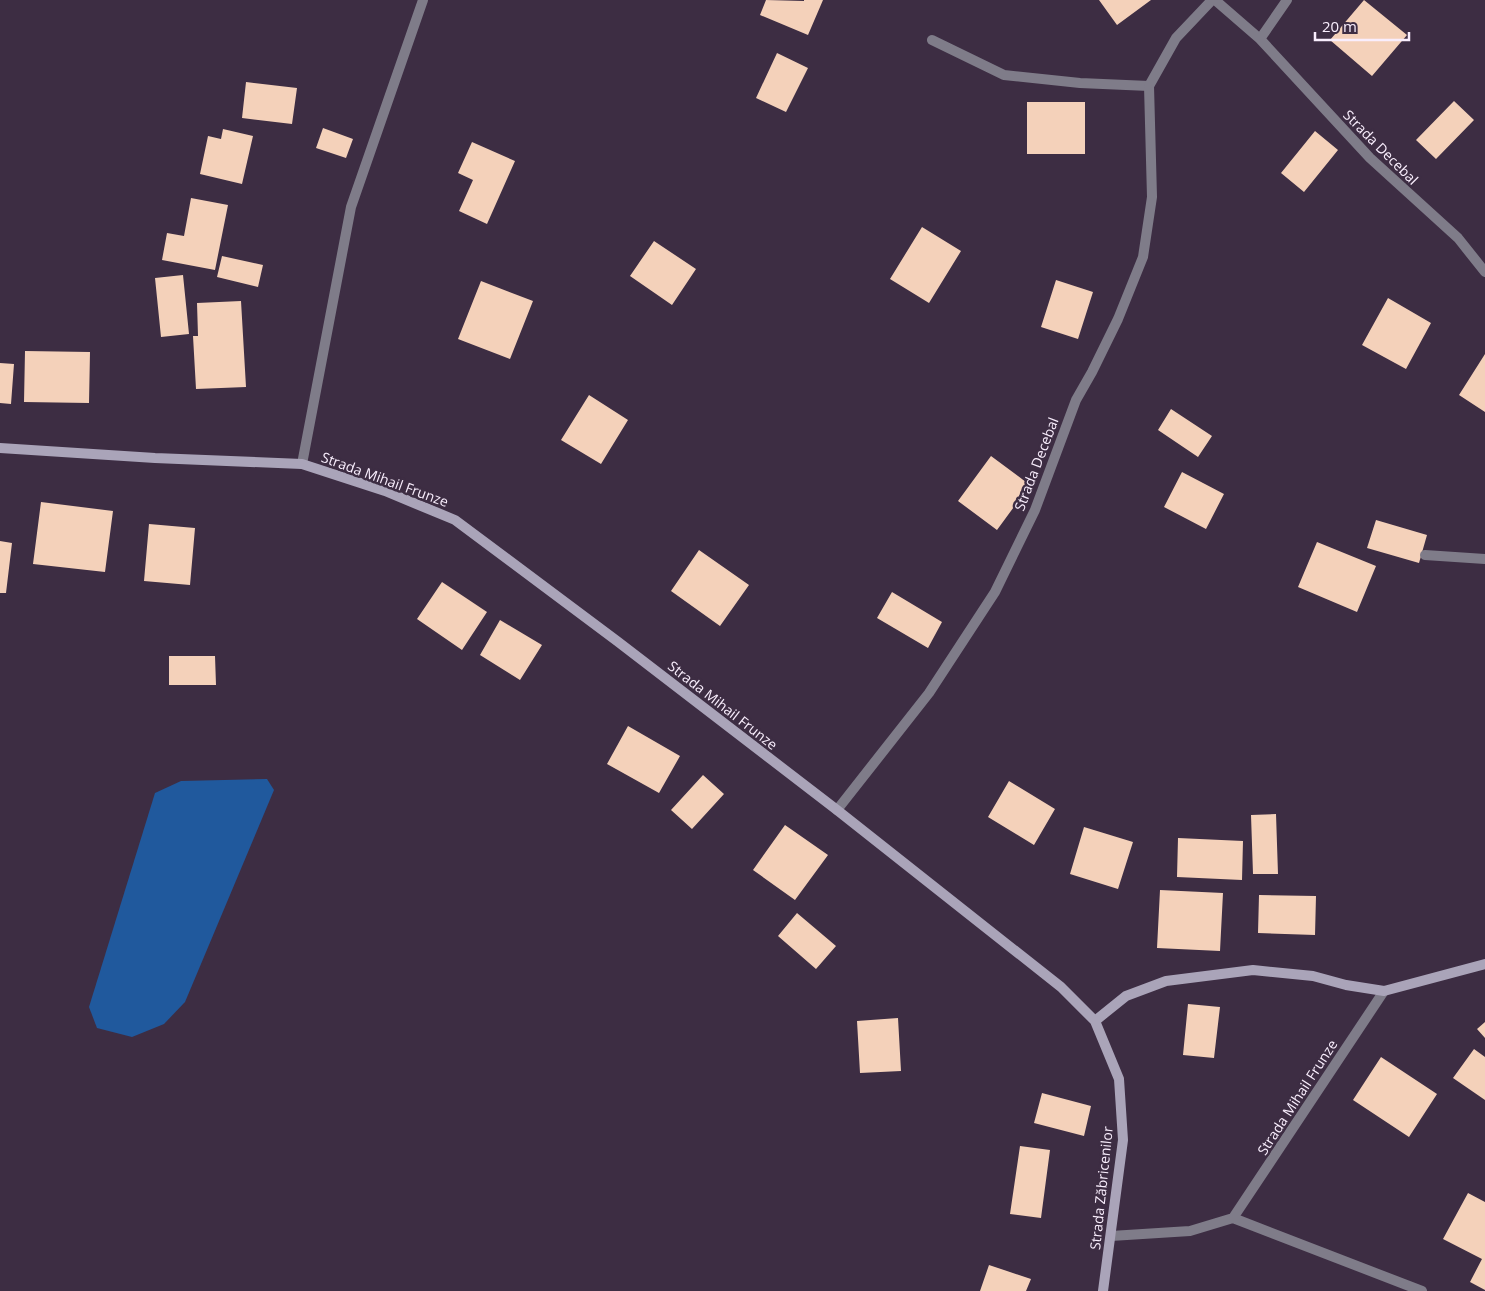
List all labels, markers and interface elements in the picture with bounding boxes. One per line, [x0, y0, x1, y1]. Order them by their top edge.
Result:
scale bar [1315, 10, 1409, 42]
text: 20 m [1322, 16, 1357, 36]
street label: Strada Decebal [1339, 105, 1423, 189]
street label: Strada Decebal [1009, 415, 1063, 513]
street label: Strada Mihail Frunze [319, 447, 451, 511]
street label: Strada Mihail Frunze [664, 656, 782, 754]
street label: Strada Mihail Frunze [1253, 1036, 1342, 1158]
street label: Strada Zăbricenilor [1085, 1125, 1117, 1251]

